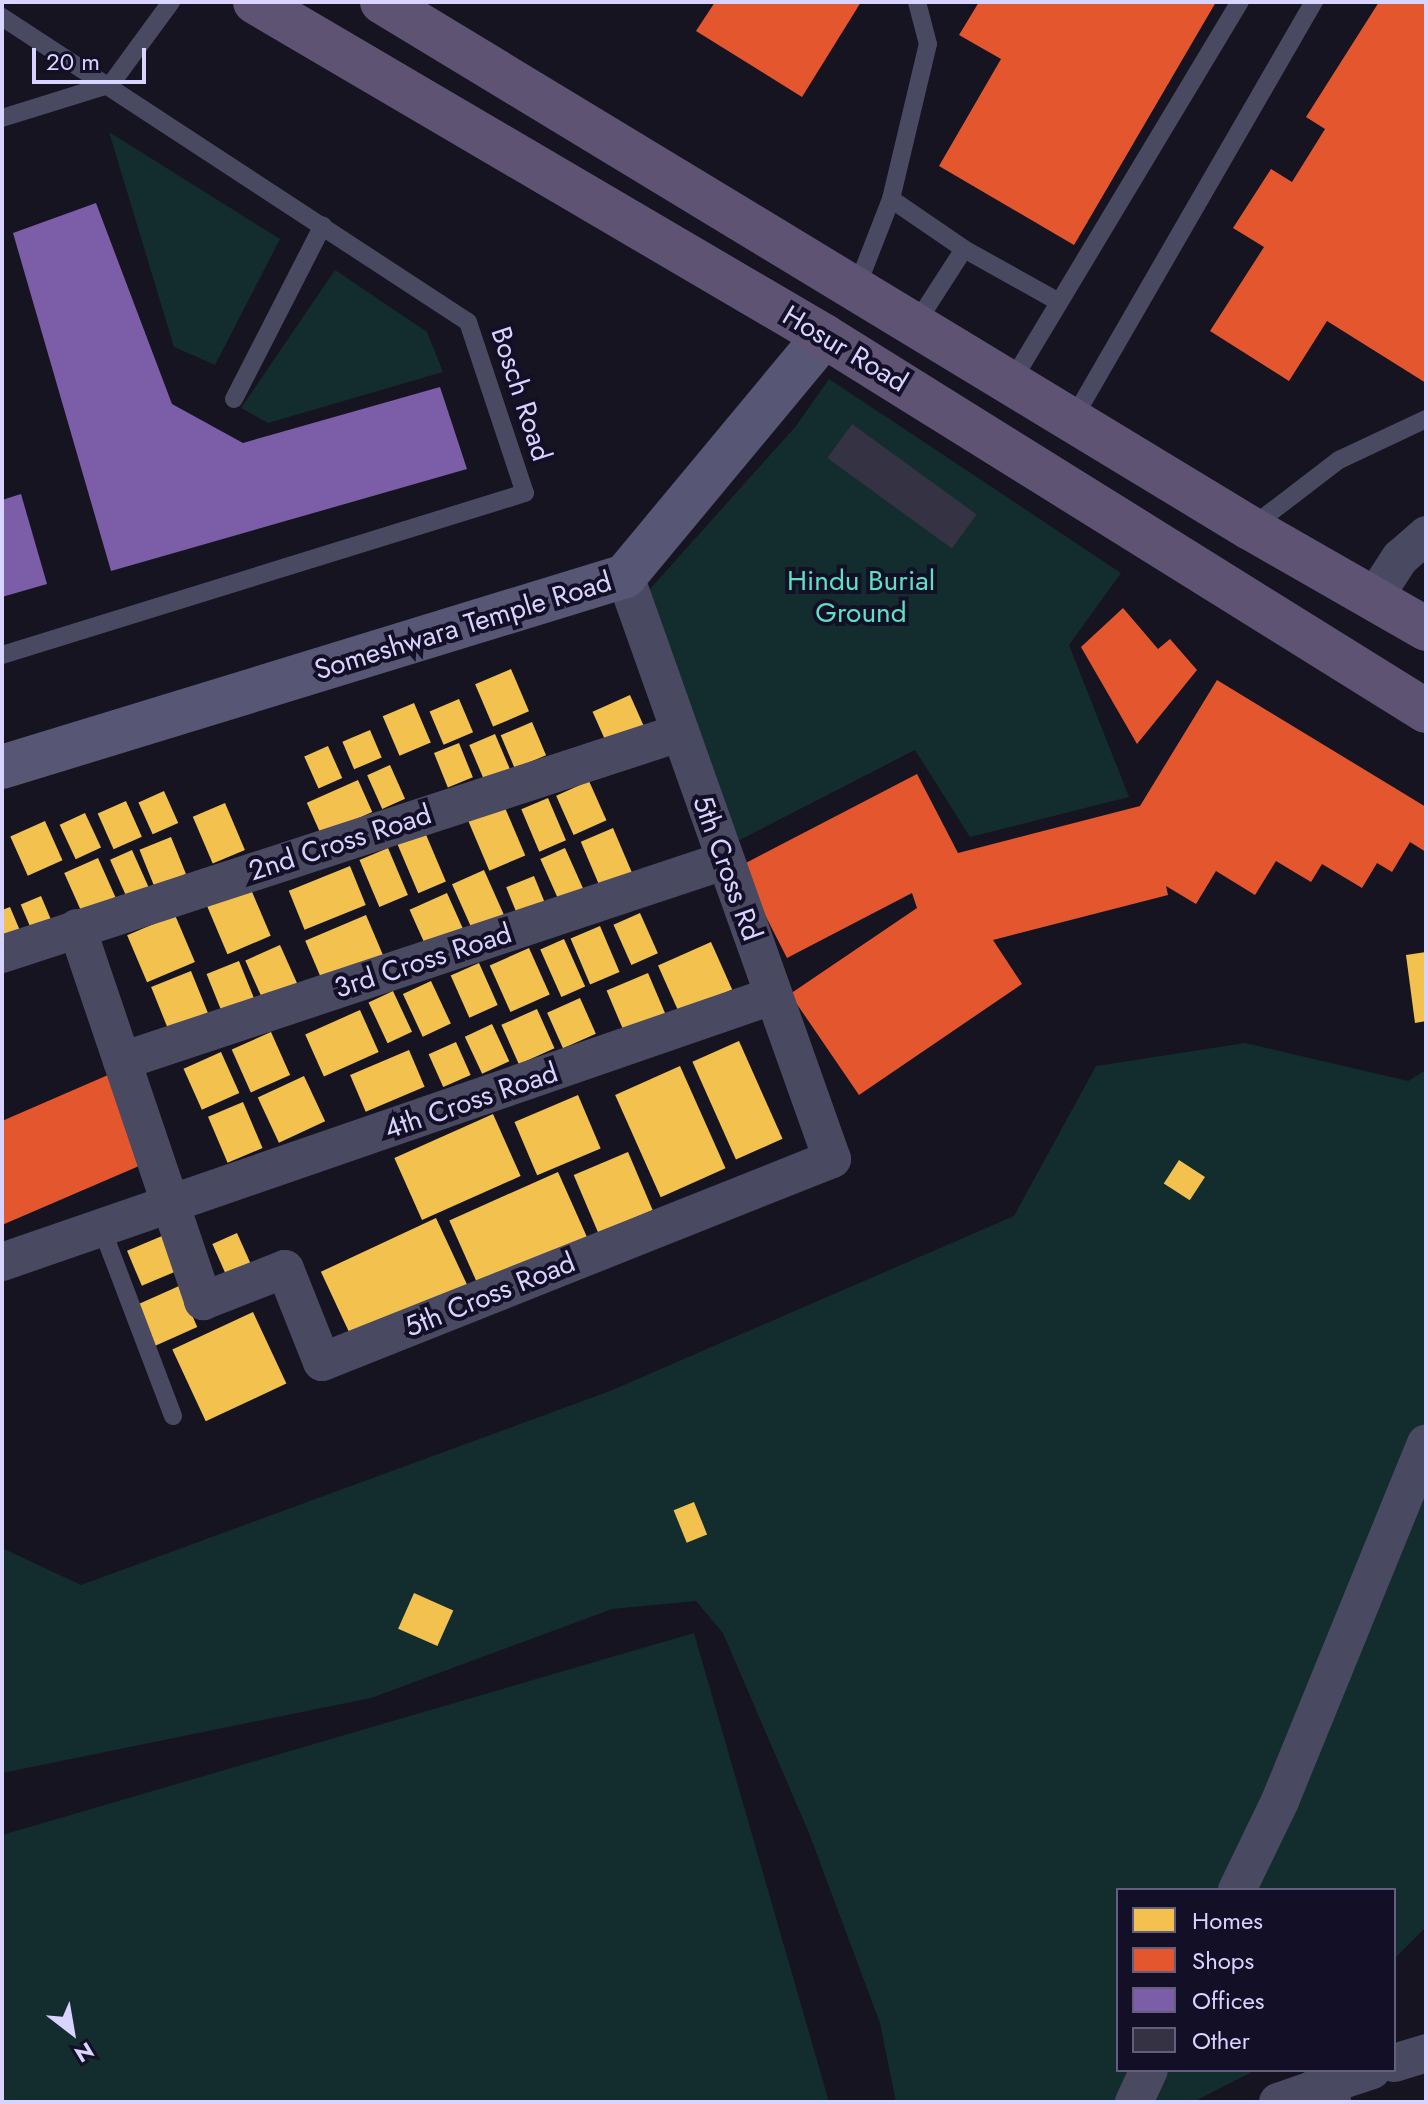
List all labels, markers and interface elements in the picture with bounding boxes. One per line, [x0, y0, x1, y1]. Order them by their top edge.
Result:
scale bar [36, 32, 150, 82]
text: 20 m [46, 44, 100, 79]
street label: Hosur Road [776, 299, 914, 399]
street label: Bosch Road [484, 323, 558, 465]
park label: Hindu Burial Ground [787, 564, 935, 630]
street label: Someshwara Temple Road [310, 565, 616, 687]
street label: 5th Cross Rd [685, 791, 769, 945]
street label: 2nd Cross Road [244, 798, 436, 888]
street label: 3rd Cross Road [330, 917, 516, 1005]
street label: 4th Cross Road [380, 1056, 562, 1146]
street label: 5th Cross Road [400, 1246, 580, 1344]
legend [1116, 1888, 1396, 2072]
text: Homes [1192, 1903, 1263, 1938]
text: Shops [1192, 1943, 1254, 1978]
text: Offices [1192, 1983, 1264, 2018]
north arrow [32, 1992, 112, 2072]
text: Other [1192, 2023, 1250, 2058]
text: N [69, 2034, 100, 2071]

